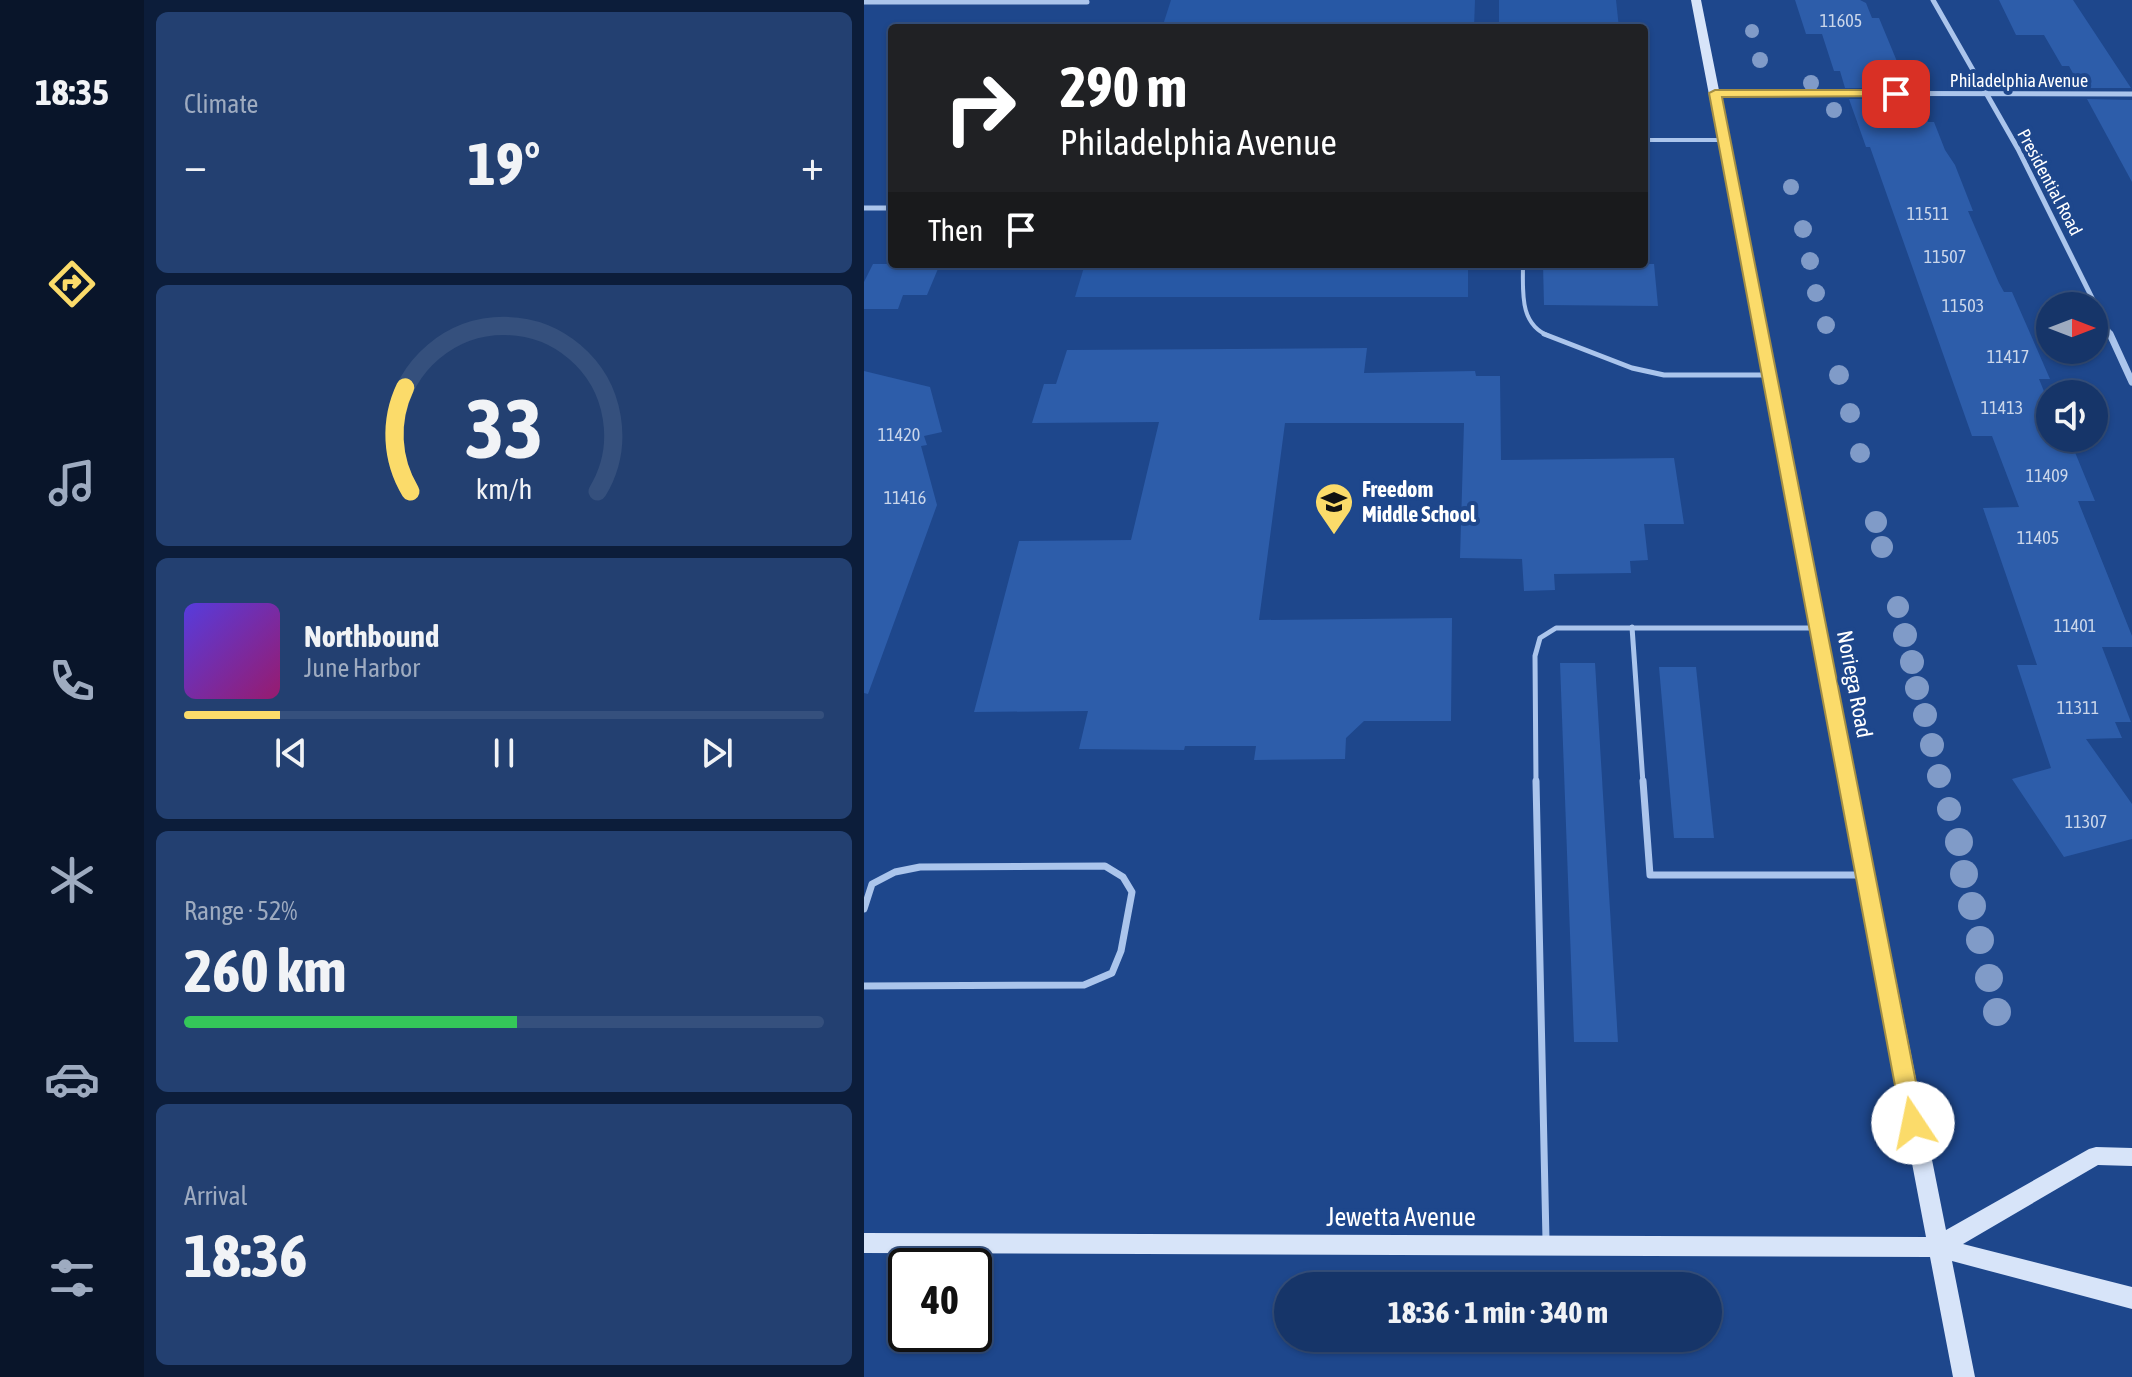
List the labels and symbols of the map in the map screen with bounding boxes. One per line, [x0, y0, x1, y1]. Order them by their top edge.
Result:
house number: 11605 [1820, 10, 1862, 31]
pin [1862, 60, 1930, 128]
street label: Philadelphia Avenue [1950, 70, 2088, 91]
street label: Presidential Road [2013, 125, 2087, 239]
house number: 11511 [1907, 203, 1949, 224]
house number: 11507 [1924, 246, 1966, 267]
north arrow [2036, 292, 2108, 364]
house number: 11503 [1942, 295, 1984, 316]
house number: 11417 [1987, 346, 2029, 367]
house number: 11413 [1981, 397, 2023, 418]
house number: 11420 [878, 424, 920, 445]
house number: 11409 [2026, 465, 2068, 486]
place label: Freedom Middle School [1362, 476, 1477, 527]
school or university icon: Freedom Middle School [1313, 481, 1355, 536]
house number: 11416 [884, 487, 926, 508]
house number: 11405 [2017, 527, 2059, 548]
house number: 11401 [2054, 615, 2096, 636]
street label: Noriega Road [1832, 628, 1878, 740]
house number: 11311 [2057, 697, 2099, 718]
house number: 11307 [2065, 811, 2107, 832]
position arrow [1871, 1081, 1955, 1165]
street label: Jewetta Avenue [1326, 1202, 1476, 1232]
speed limit sign: 40 [888, 1248, 992, 1352]

